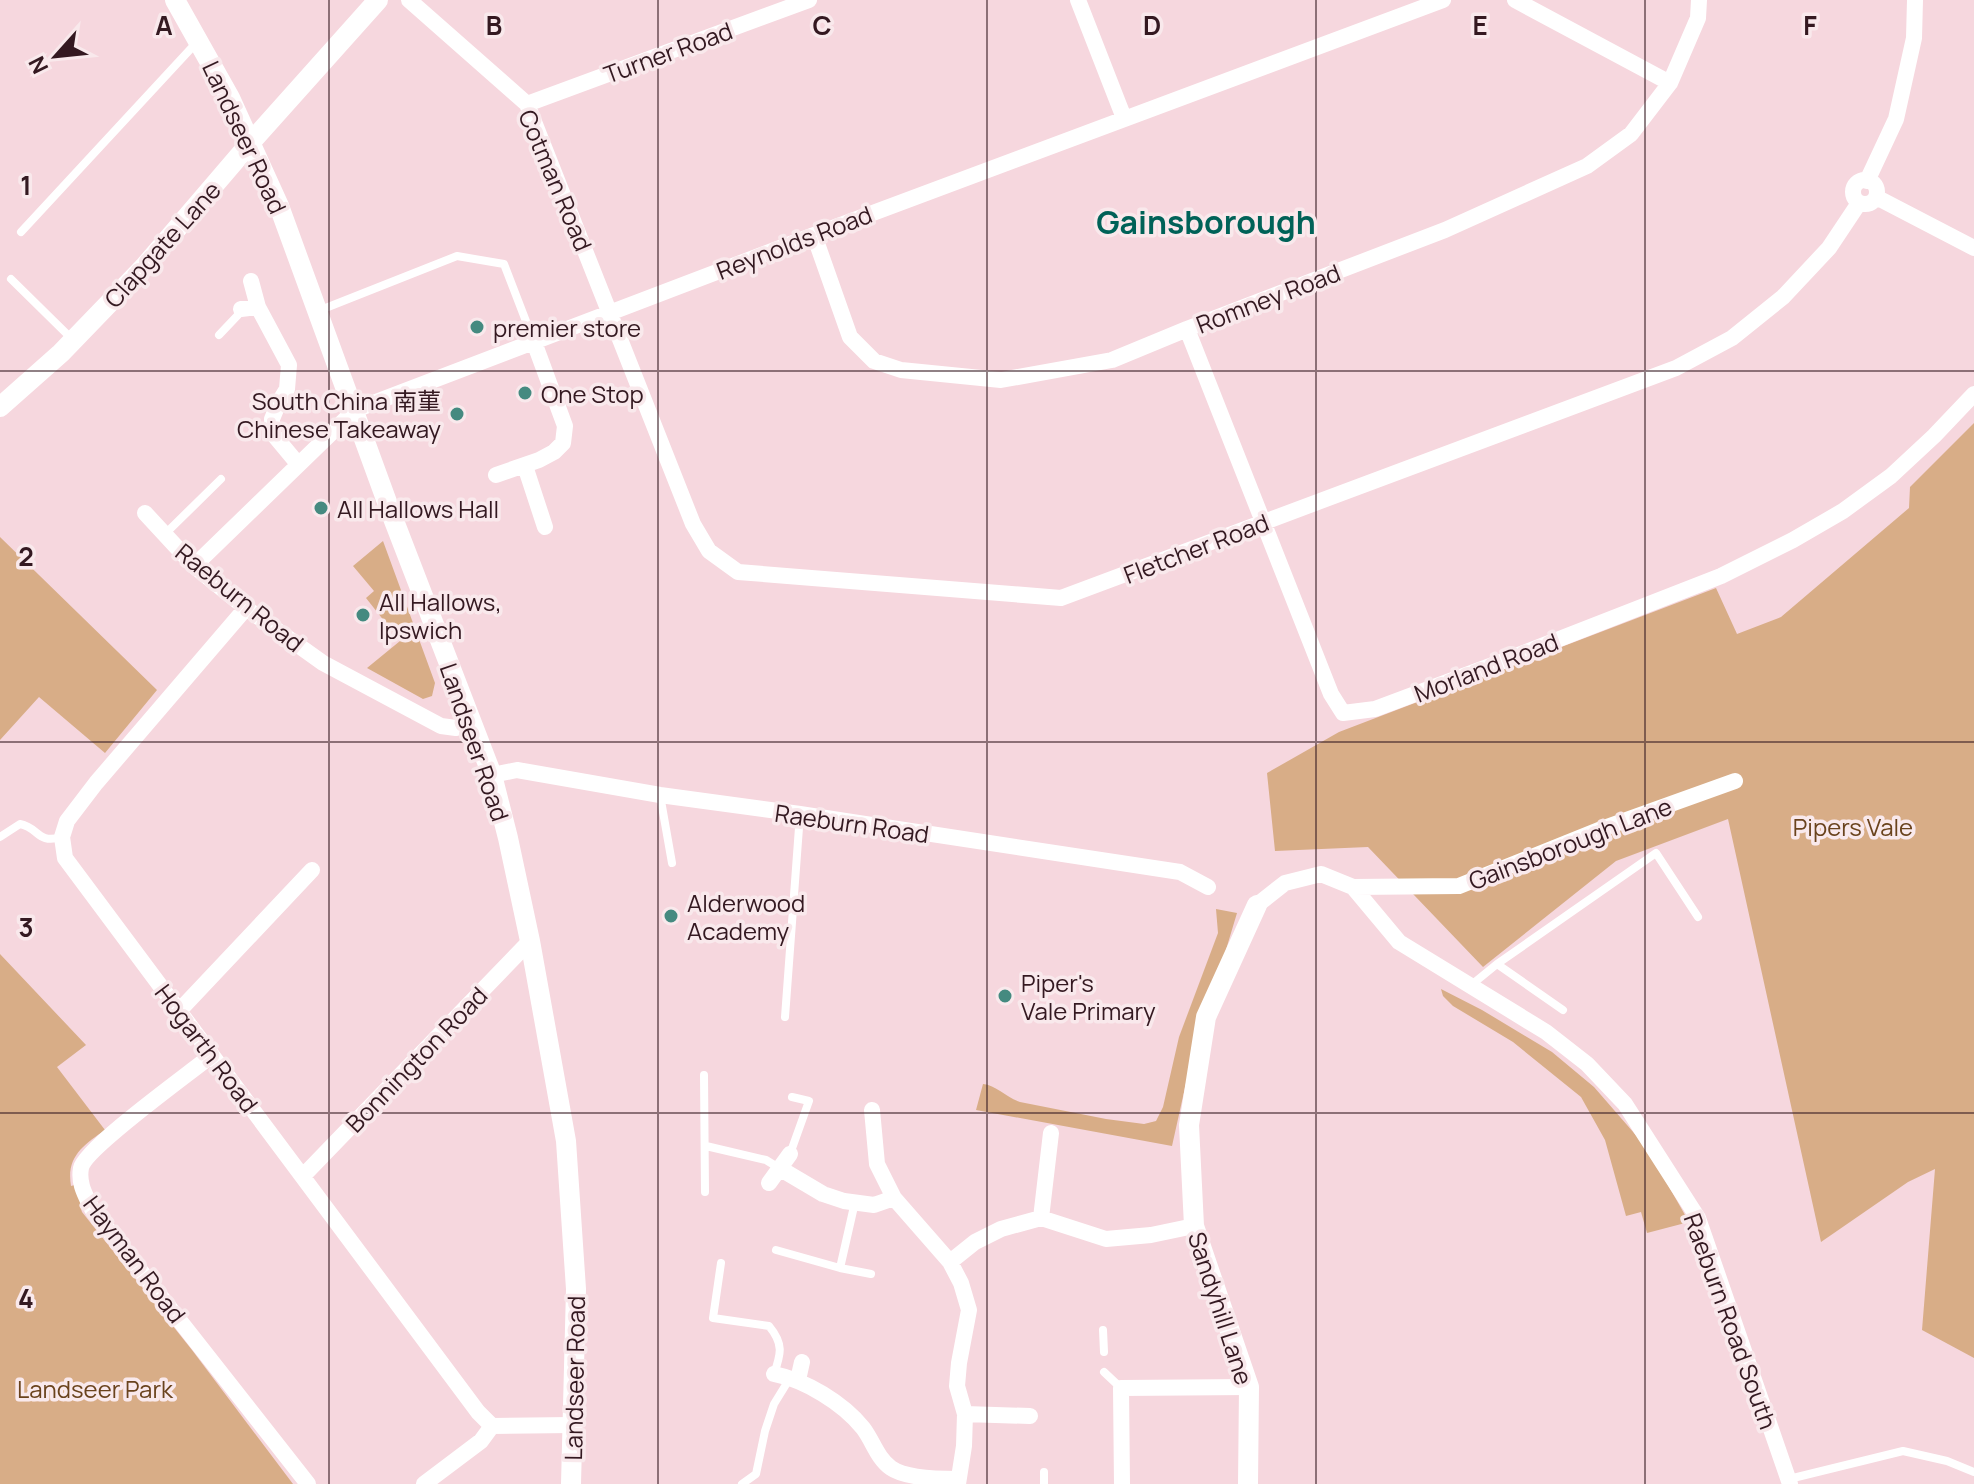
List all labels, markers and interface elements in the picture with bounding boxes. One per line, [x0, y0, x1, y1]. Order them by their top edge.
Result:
text: A [155, 7, 173, 43]
text: B [486, 7, 502, 43]
text: C [812, 7, 832, 43]
text: D [1143, 7, 1161, 43]
text: E [1472, 7, 1488, 43]
text: F [1803, 7, 1817, 43]
street label: Turner Road [599, 13, 737, 91]
north arrow [16, 16, 96, 96]
text: N [21, 51, 55, 79]
street label: Landseer Road [195, 55, 295, 219]
street label: Cotman Road [511, 104, 601, 256]
text: 1 [20, 167, 32, 203]
street label: Clapgate Lane [96, 174, 228, 314]
street label: Reynolds Road [712, 197, 876, 287]
district label: Gainsborough [1096, 200, 1316, 244]
street label: Romney Road [1191, 255, 1345, 341]
place label: premier store [493, 311, 641, 344]
marker: premier store [468, 318, 486, 336]
place label: One Stop [541, 377, 644, 410]
place label: South China 南菫 Chinese Takeaway [237, 384, 441, 445]
marker: One Stop [516, 384, 534, 402]
marker: South China 南菫 Chinese Takeaway [448, 405, 466, 423]
place label: All Hallows Hall [337, 492, 499, 525]
marker: All Hallows Hall [312, 499, 330, 517]
street label: Fletcher Road [1119, 505, 1273, 591]
street label: Raeburn Road [169, 535, 311, 659]
text: 2 [18, 538, 34, 574]
place label: All Hallows, Ipswich [379, 585, 502, 646]
marker: All Hallows, Ipswich [354, 606, 372, 624]
street label: Morland Road [1409, 624, 1563, 710]
street label: Landseer Road [433, 659, 517, 825]
street label: Gainsborough Lane [1464, 789, 1676, 897]
street label: Raeburn Road [773, 796, 931, 850]
park label: Pipers Vale [1793, 810, 1913, 843]
place label: Alderwood Academy [687, 886, 805, 947]
marker: Alderwood Academy [662, 907, 680, 925]
text: 3 [18, 909, 34, 945]
place label: Piper's Vale Primary [1021, 966, 1156, 1027]
street label: Hogarth Road [148, 977, 266, 1119]
street label: Bonnington Road [338, 979, 494, 1139]
marker: Piper's Vale Primary [996, 987, 1014, 1005]
street label: Hayman Road [76, 1189, 194, 1329]
street label: Raeburn Road South [1677, 1208, 1785, 1434]
street label: Sandyhill Lane [1181, 1227, 1261, 1389]
text: 4 [18, 1280, 34, 1316]
street label: Landseer Road [556, 1295, 592, 1461]
park label: Landseer Park [17, 1372, 174, 1405]

